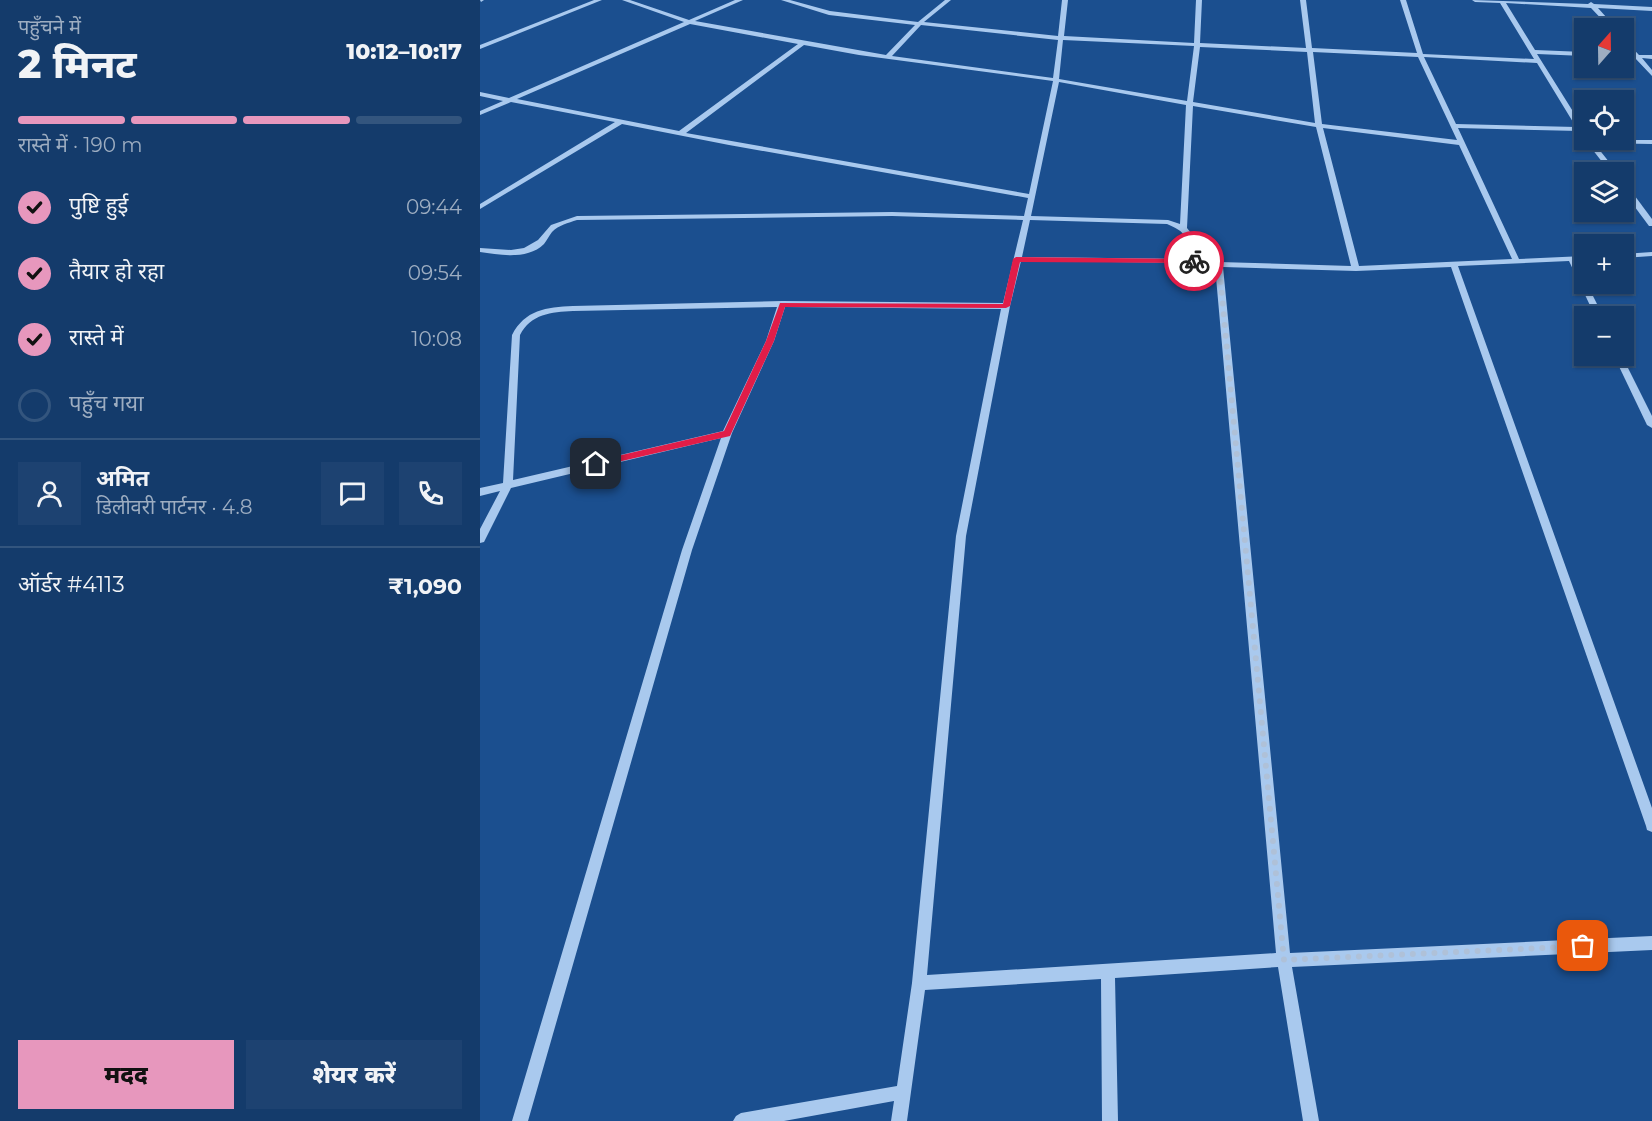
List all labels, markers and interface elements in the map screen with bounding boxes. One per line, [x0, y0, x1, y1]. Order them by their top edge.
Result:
text: पहुँचने में [18, 15, 81, 39]
north arrow [1574, 18, 1634, 78]
map controls [1574, 18, 1634, 366]
text: 10:12–10:17 [346, 38, 462, 65]
text: 2 मिनट [18, 40, 137, 88]
button: locate [1574, 90, 1634, 150]
text: रास्ते में · 190 m [18, 133, 142, 157]
button: layers [1574, 162, 1634, 222]
icon: check [18, 191, 51, 224]
text: पुष्टि हुई [69, 192, 128, 219]
text: 09:44 [406, 195, 462, 219]
courier [1164, 231, 1224, 291]
button: + [1574, 234, 1634, 294]
icon: bike [1178, 245, 1211, 278]
icon: check [18, 257, 51, 290]
text: तैयार हो रहा [69, 258, 164, 285]
text: 09:54 [408, 261, 462, 285]
button: − [1574, 306, 1634, 366]
icon: check [18, 323, 51, 356]
text: रास्ते में [69, 324, 124, 351]
text: 10:08 [411, 327, 462, 351]
text: पहुँच गया [69, 390, 144, 417]
pin [570, 438, 621, 489]
icon: home [579, 447, 612, 480]
button: person [18, 462, 81, 525]
button: chat [321, 462, 384, 525]
button: phone [399, 462, 462, 525]
text: अमित [96, 465, 149, 492]
text: डिलीवरी पार्टनर · 4.8 [96, 495, 253, 519]
text: ऑर्डर #4113 [18, 571, 125, 598]
text: ₹1,090 [388, 573, 462, 600]
pin [1557, 920, 1608, 971]
icon: bag [1566, 929, 1599, 962]
button: मदद [18, 1040, 234, 1109]
button: शेयर करें [246, 1040, 462, 1109]

